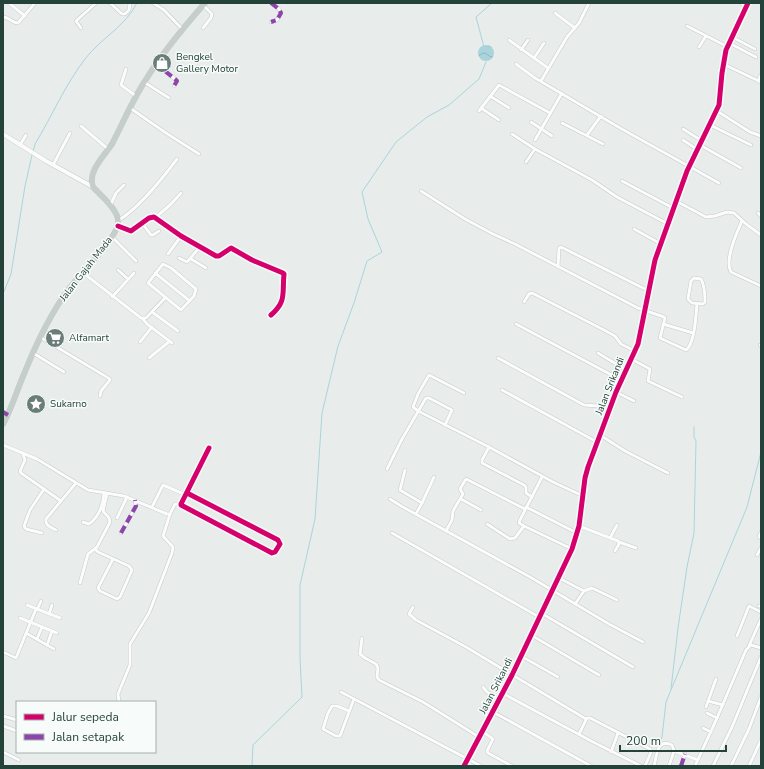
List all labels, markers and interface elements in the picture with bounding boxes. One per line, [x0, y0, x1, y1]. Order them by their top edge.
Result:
place label: Bengkel Gallery Motor [176, 50, 238, 76]
shop icon: Bengkel Gallery Motor [151, 52, 173, 74]
street label: Jalan Gajah Mada [56, 234, 116, 305]
supermarket icon: Alfamart [44, 327, 66, 349]
place label: Alfamart [69, 331, 109, 345]
street label: Jalan Srikandi [592, 355, 628, 418]
place icon: Sukarno [25, 393, 47, 415]
place label: Sukarno [50, 397, 87, 411]
street label: Jalan Srikandi [475, 656, 516, 717]
legend [16, 701, 156, 753]
text: Jalur sepeda [51, 709, 119, 725]
scale bar [620, 727, 726, 753]
text: Jalan setapak [51, 729, 125, 745]
text: 200 m [626, 733, 661, 749]

